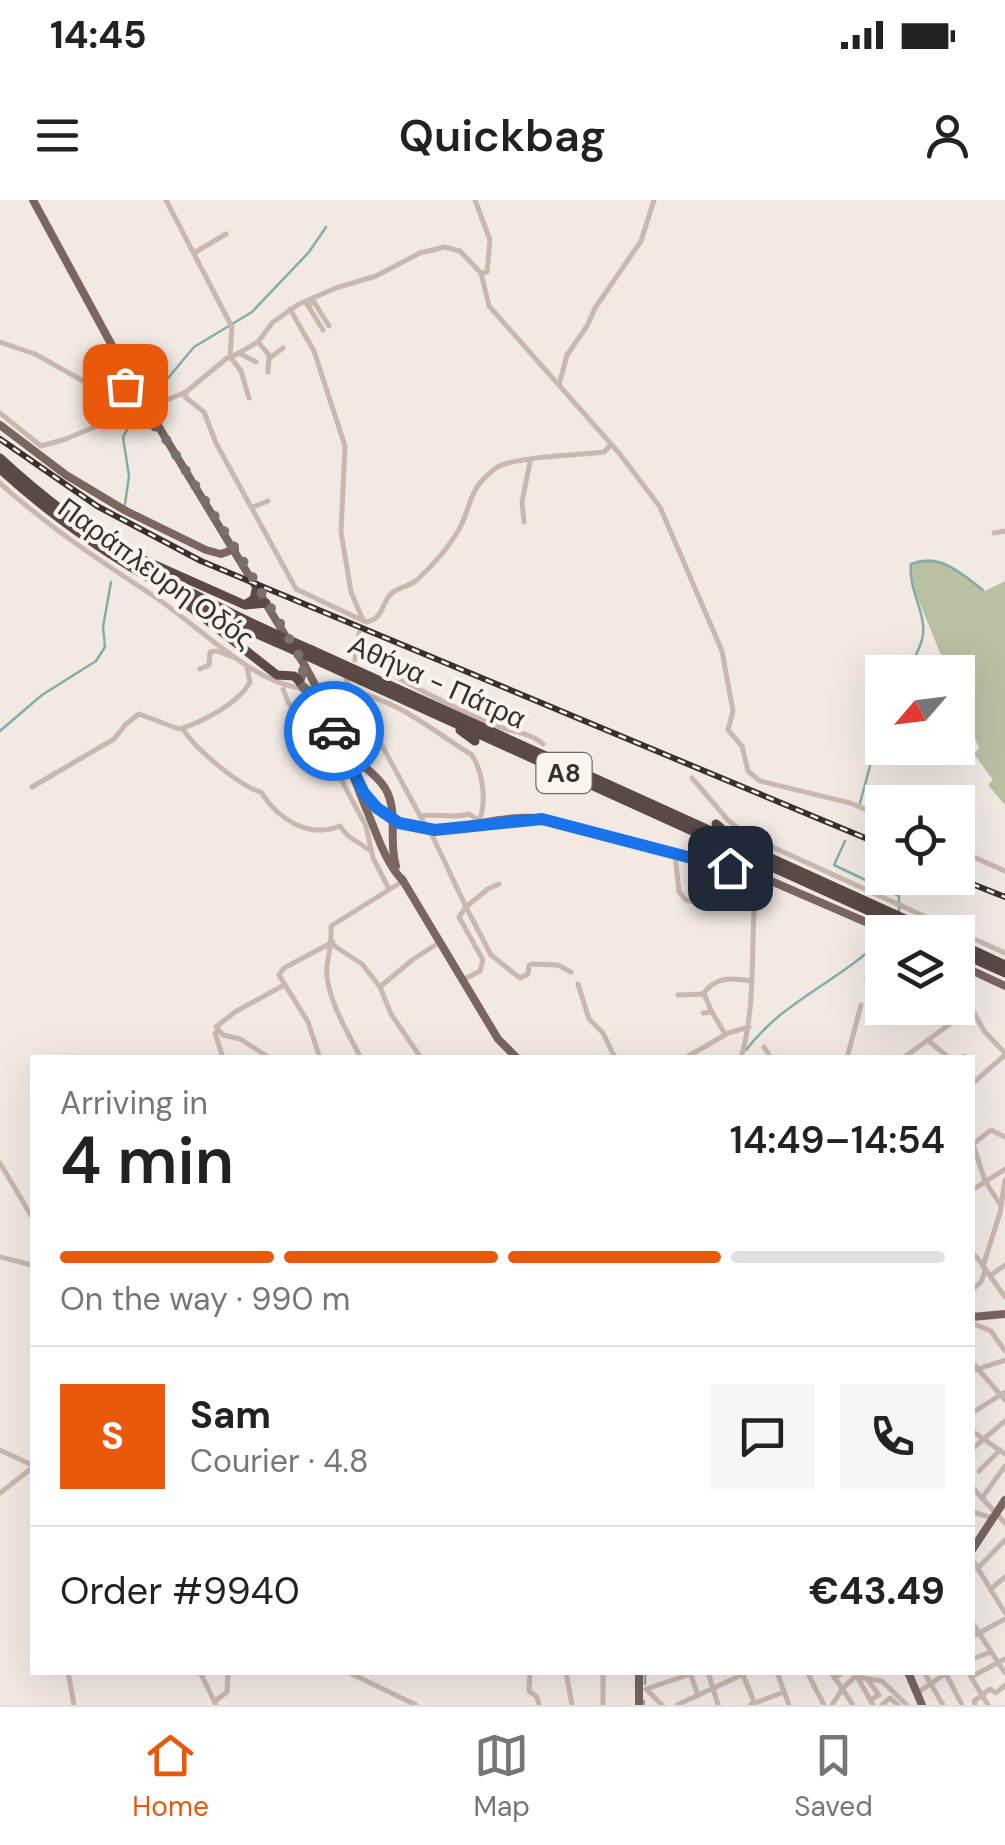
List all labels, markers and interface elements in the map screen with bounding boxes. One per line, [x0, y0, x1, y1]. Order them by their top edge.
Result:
text: 14:45 [50, 10, 147, 60]
text: Quickbag [399, 106, 606, 165]
icon: menu [30, 108, 85, 163]
icon: person [920, 108, 975, 163]
pin [83, 344, 168, 429]
icon: bag [98, 359, 153, 414]
street label: Παράπλευρη Οδός [51, 489, 261, 657]
street label: Αθήνα - Πάτρα [343, 627, 531, 737]
north arrow [865, 655, 975, 765]
map controls [865, 655, 975, 1025]
courier [284, 681, 384, 781]
icon: car [307, 704, 362, 759]
road number: Α8 [536, 753, 592, 793]
button: locate [865, 785, 975, 895]
pin [688, 826, 773, 911]
icon: home [703, 841, 758, 896]
button: layers [865, 915, 975, 1025]
text: Arriving in [60, 1082, 208, 1124]
text: 14:49–14:54 [730, 1115, 945, 1165]
text: 4 min [60, 1119, 234, 1203]
text: On the way · 990 m [60, 1278, 350, 1320]
button: chat [710, 1384, 815, 1489]
button: phone [840, 1384, 945, 1489]
text: Sam [190, 1390, 271, 1440]
text: S [101, 1411, 124, 1461]
text: Courier · 4.8 [190, 1440, 368, 1482]
text: Order #9940 [60, 1566, 300, 1616]
text: €43.49 [809, 1566, 945, 1616]
tab: Home [132, 1728, 209, 1825]
tab: Map [473, 1728, 530, 1825]
tab: Saved [794, 1728, 873, 1825]

